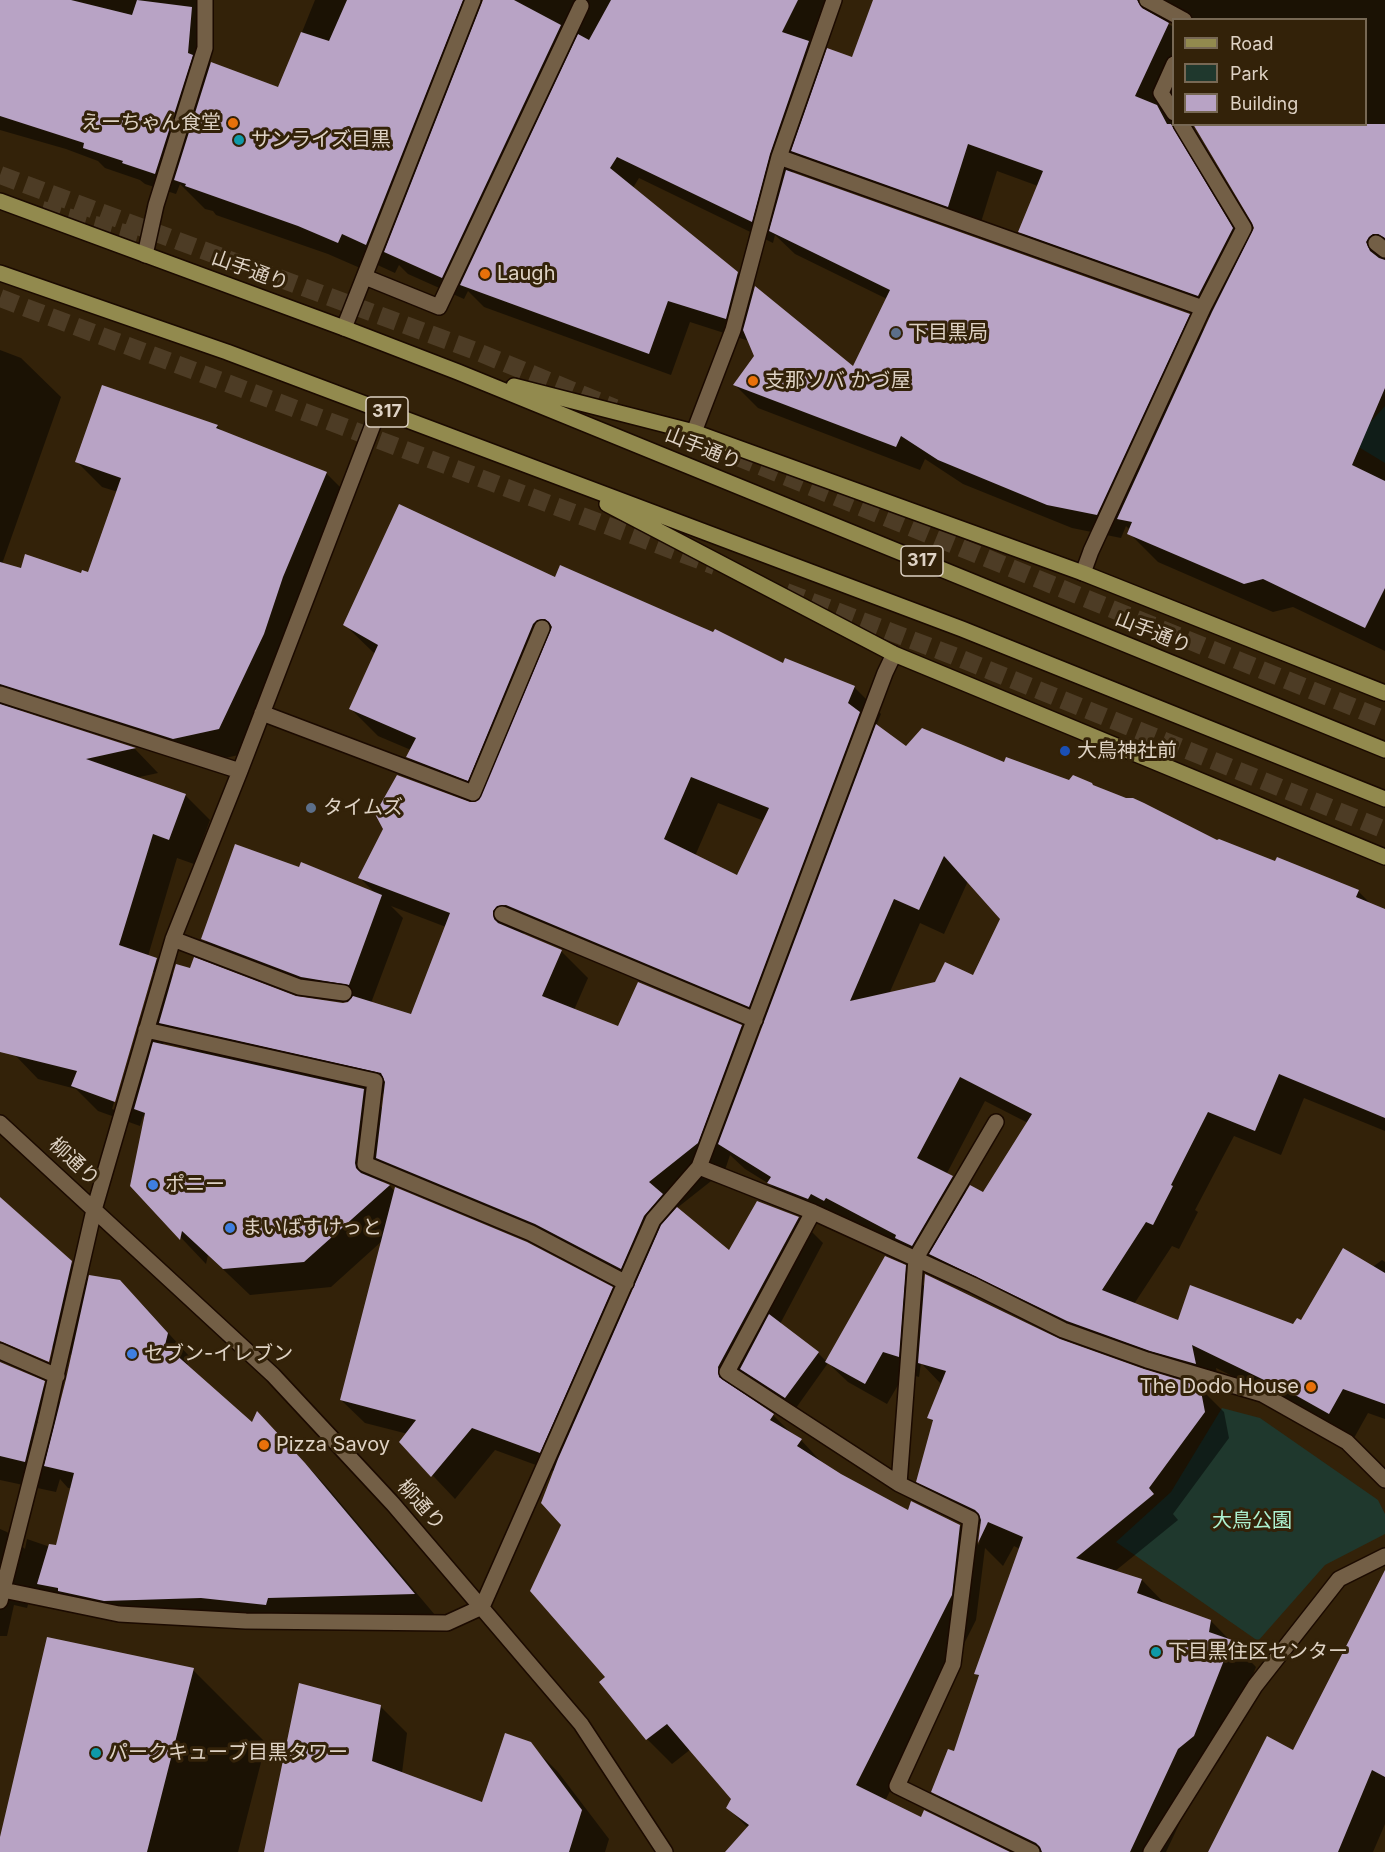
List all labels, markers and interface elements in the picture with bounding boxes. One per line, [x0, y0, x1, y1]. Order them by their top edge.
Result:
legend [1172, 18, 1367, 126]
text: Road [1230, 33, 1273, 54]
text: Park [1230, 63, 1269, 84]
text: Building [1230, 93, 1298, 114]
place label: えーちゃん食堂 [81, 111, 221, 135]
marker: えーちゃん食堂 [226, 116, 240, 130]
place label: サンライズ目黒 [251, 128, 391, 152]
marker: サンライズ目黒 [232, 133, 246, 147]
street label: 山手通り [208, 246, 292, 296]
place label: Laugh [497, 262, 555, 286]
marker: Laugh [478, 267, 492, 281]
place label: 下目黒局 [908, 321, 988, 345]
marker: 下目黒局 [889, 326, 903, 340]
place label: 支那ソバ かづ屋 [765, 369, 911, 393]
marker: 支那ソバ かづ屋 [746, 374, 760, 388]
road number: 317 [366, 397, 408, 427]
street label: 山手通り [661, 423, 745, 475]
road number: 317 [901, 546, 943, 576]
street label: 山手通り [1111, 607, 1195, 659]
place label: 大鳥神社前 [1077, 739, 1177, 763]
marker: 大鳥神社前 [1058, 744, 1072, 758]
place label: タイムズ [323, 796, 403, 820]
marker: タイムズ [304, 801, 318, 815]
street label: 柳通り [44, 1133, 104, 1191]
place label: ポニー [165, 1173, 225, 1197]
marker: ポニー [146, 1178, 160, 1192]
place label: まいばすけっと [242, 1216, 382, 1240]
marker: まいばすけっと [223, 1221, 237, 1235]
place label: セブン-イレブン [144, 1342, 293, 1366]
marker: セブン-イレブン [125, 1347, 139, 1361]
place label: The Dodo House [1140, 1375, 1299, 1399]
marker: The Dodo House [1304, 1380, 1318, 1394]
place label: Pizza Savoy [276, 1433, 390, 1457]
marker: Pizza Savoy [257, 1438, 271, 1452]
street label: 柳通り [392, 1475, 450, 1535]
park label: 大鳥公園 [1212, 1509, 1292, 1533]
place label: 下目黒住区センター [1168, 1640, 1348, 1664]
marker: 下目黒住区センター [1149, 1645, 1163, 1659]
place label: パークキューブ目黒タワー [108, 1741, 348, 1765]
marker: パークキューブ目黒タワー [89, 1746, 103, 1760]

